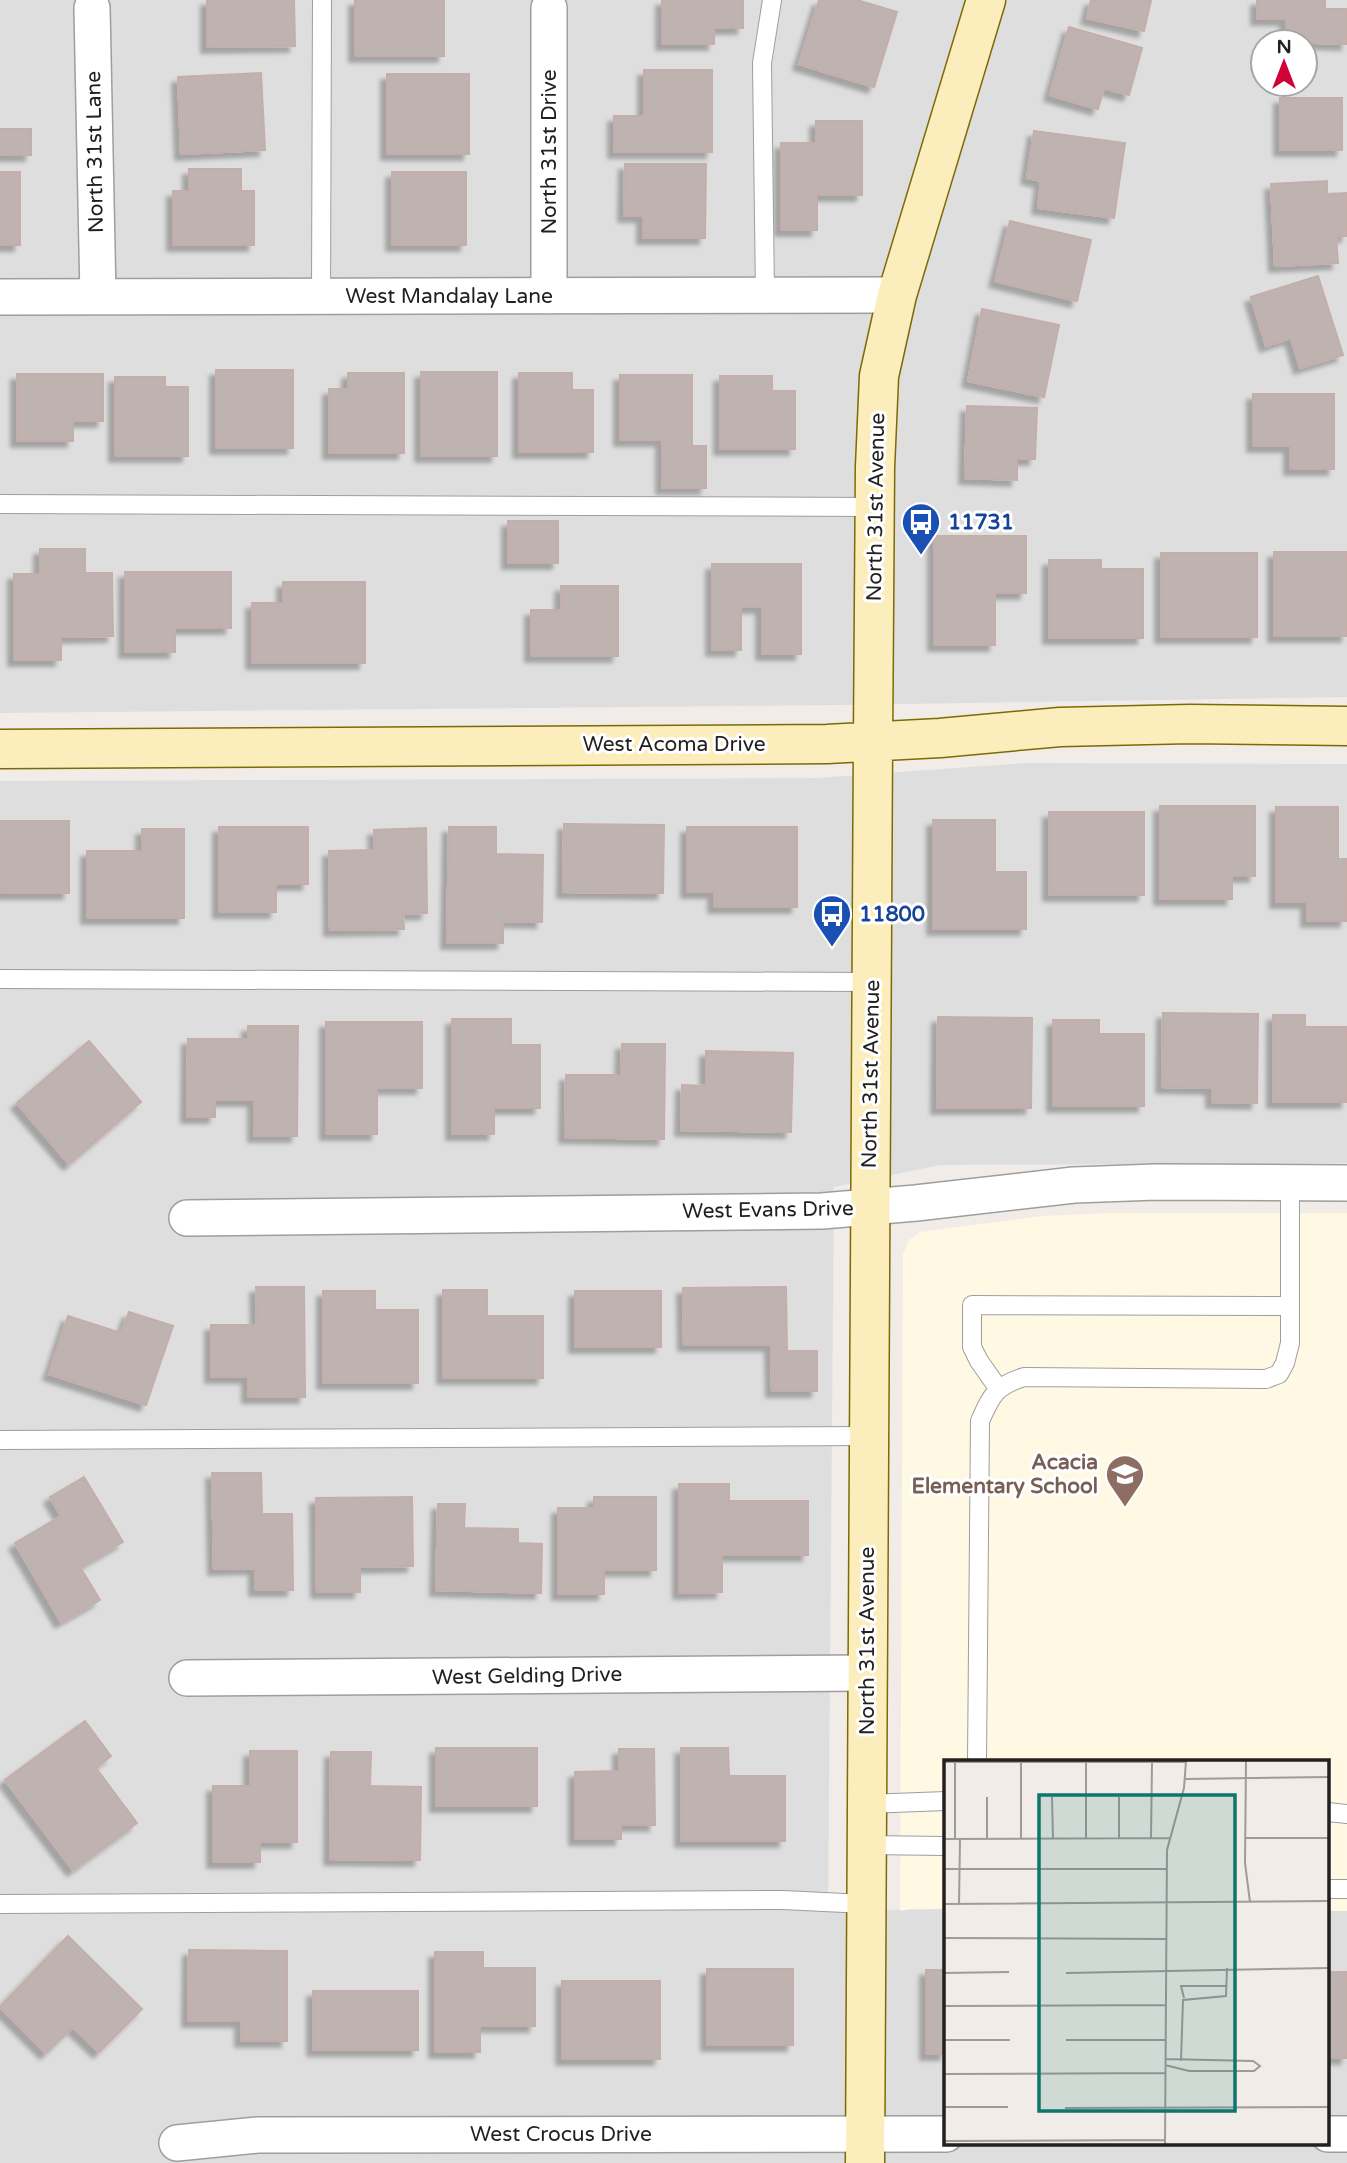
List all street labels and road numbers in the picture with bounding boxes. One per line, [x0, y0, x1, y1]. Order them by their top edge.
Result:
street label: North 31st Drive [537, 69, 562, 235]
street label: North 31st Lane [81, 71, 109, 233]
street label: West Mandalay Lane [345, 284, 553, 309]
street label: North 31st Avenue [862, 412, 890, 602]
street label: West Acoma Drive [582, 732, 766, 757]
street label: North 31st Avenue [857, 979, 885, 1169]
street label: West Evans Drive [682, 1196, 854, 1224]
street label: North 31st Avenue [855, 1547, 880, 1735]
street label: West Gelding Drive [432, 1662, 622, 1690]
street label: West Crocus Drive [470, 2122, 652, 2147]

